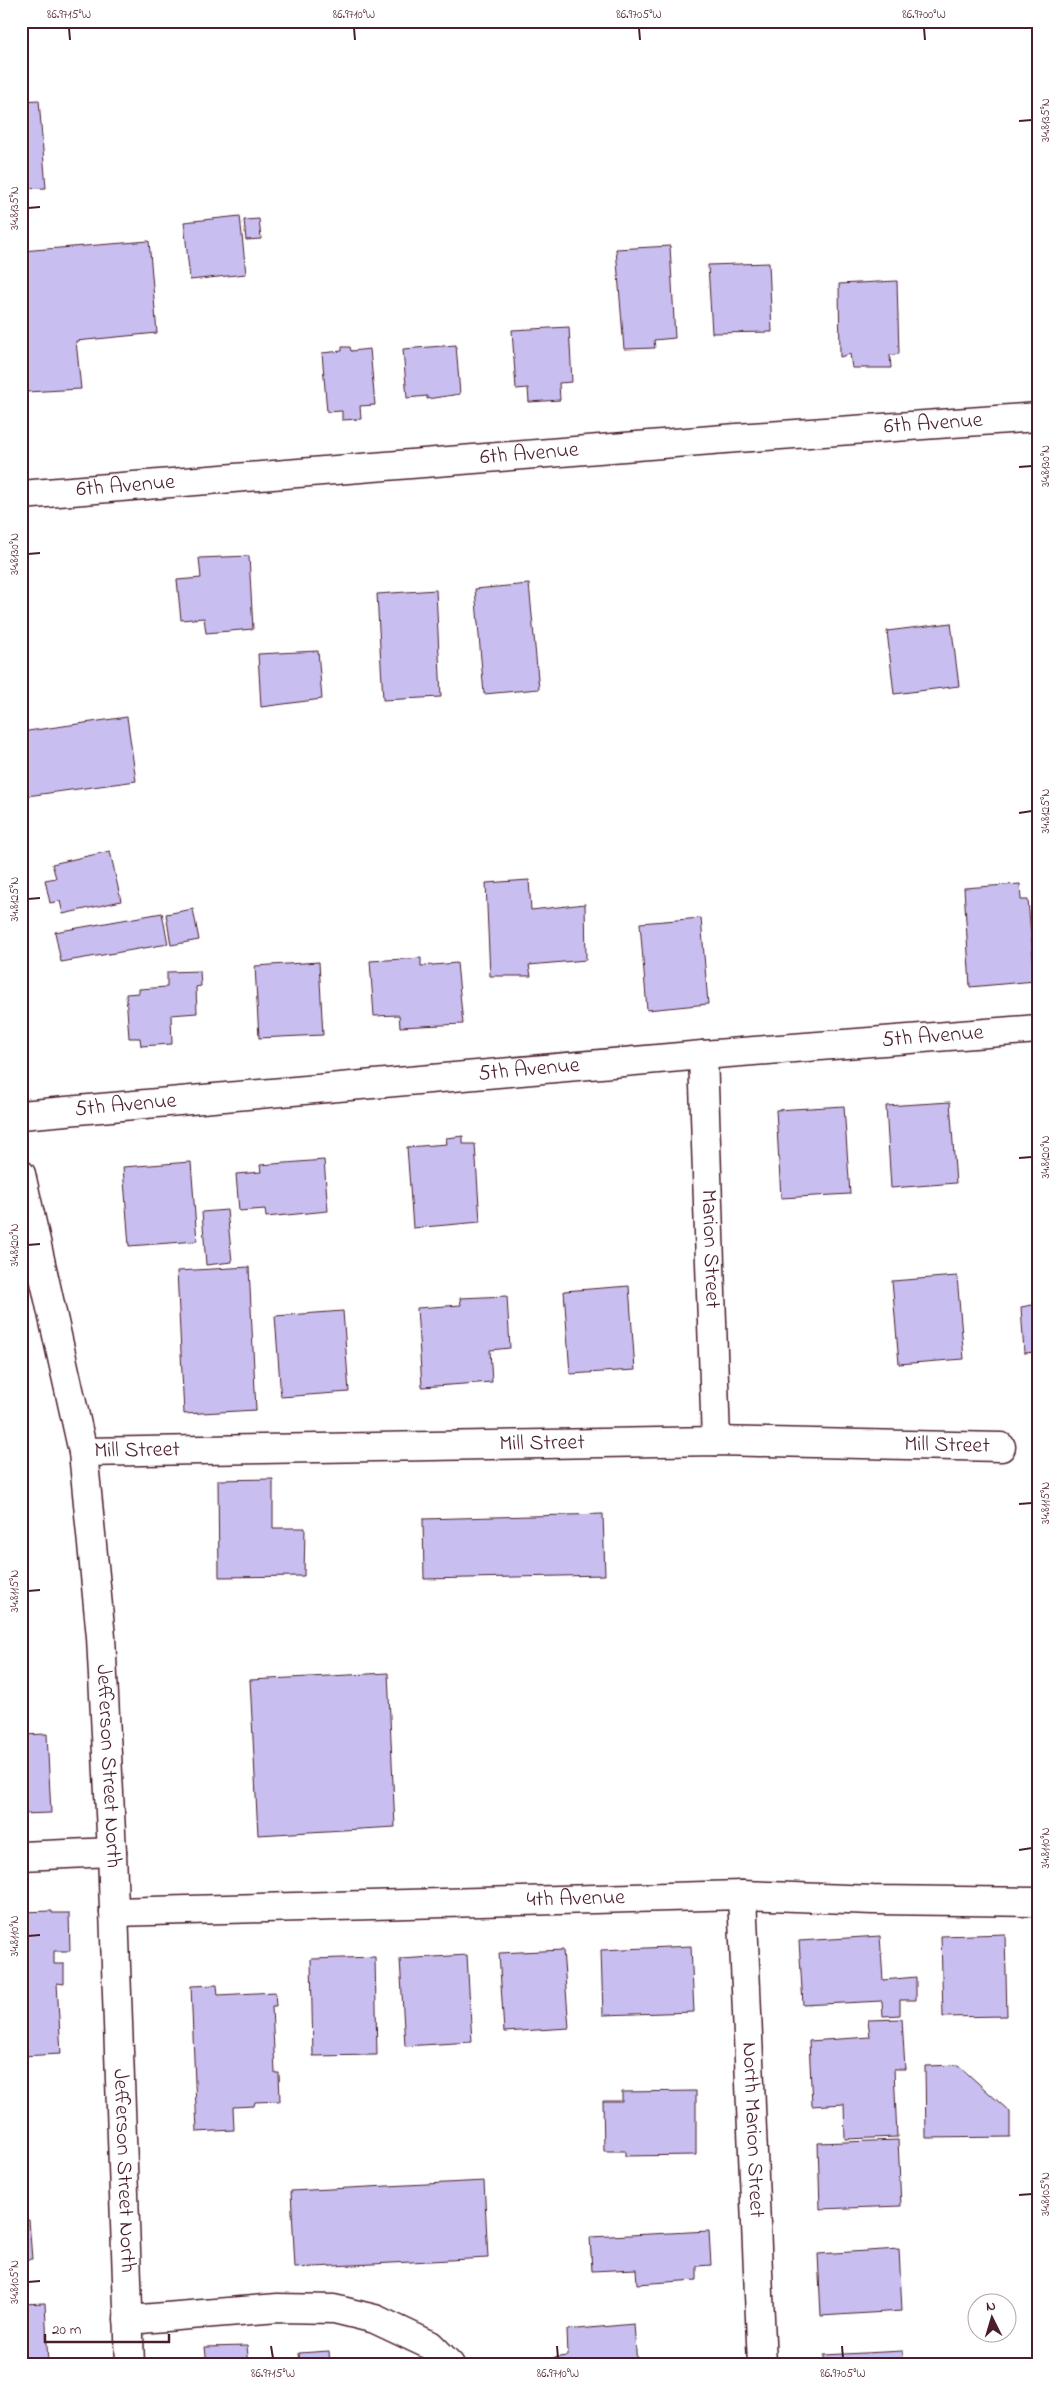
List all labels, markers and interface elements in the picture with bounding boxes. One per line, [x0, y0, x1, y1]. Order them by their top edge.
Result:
text: 86.9715°W [47, 6, 91, 24]
text: 86.9710°W [333, 6, 375, 24]
text: 86.9705°W [616, 6, 662, 24]
text: 86.9700°W [902, 6, 946, 24]
text: 34.8135°N [1037, 98, 1055, 142]
text: 34.8135°N [6, 186, 24, 230]
street label: 6th Avenue [883, 405, 984, 444]
street label: 6th Avenue [479, 435, 580, 474]
text: 34.8130°N [1037, 445, 1055, 487]
street label: 6th Avenue [75, 467, 176, 507]
text: 34.8130°N [6, 533, 24, 575]
text: 34.8125°N [1037, 789, 1055, 833]
text: 34.8125°N [6, 877, 24, 921]
street label: 5th Avenue [881, 1017, 985, 1057]
street label: 5th Avenue [477, 1050, 581, 1091]
street label: 5th Avenue [73, 1085, 178, 1126]
text: 34.8120°N [1037, 1135, 1055, 1179]
street label: Marion Street [692, 1189, 728, 1310]
text: 34.8120°N [6, 1223, 24, 1267]
street label: Mill Street [499, 1427, 586, 1461]
street label: Mill Street [904, 1429, 991, 1463]
street label: Mill Street [94, 1434, 181, 1468]
text: 34.8115°N [1037, 1482, 1055, 1524]
text: 34.8115°N [6, 1570, 24, 1612]
street label: Jefferson Street North [86, 1663, 129, 1869]
text: 34.8110°N [1037, 1828, 1055, 1868]
street label: 4th Avenue [526, 1882, 626, 1917]
text: 34.8110°N [6, 1916, 24, 1956]
street label: North Marion Street [732, 2041, 772, 2219]
street label: Jefferson Street North [104, 2068, 143, 2273]
text: 34.8105°N [1037, 2172, 1055, 2216]
text: 34.8105°N [6, 2260, 24, 2304]
north arrow [966, 2294, 1016, 2344]
text: N [985, 2296, 997, 2317]
scale bar [45, 2311, 169, 2343]
text: 20 m [52, 2319, 82, 2341]
text: 86.9715°W [251, 2365, 295, 2383]
text: 86.9710°W [537, 2365, 579, 2383]
text: 86.9705°W [820, 2365, 866, 2383]

